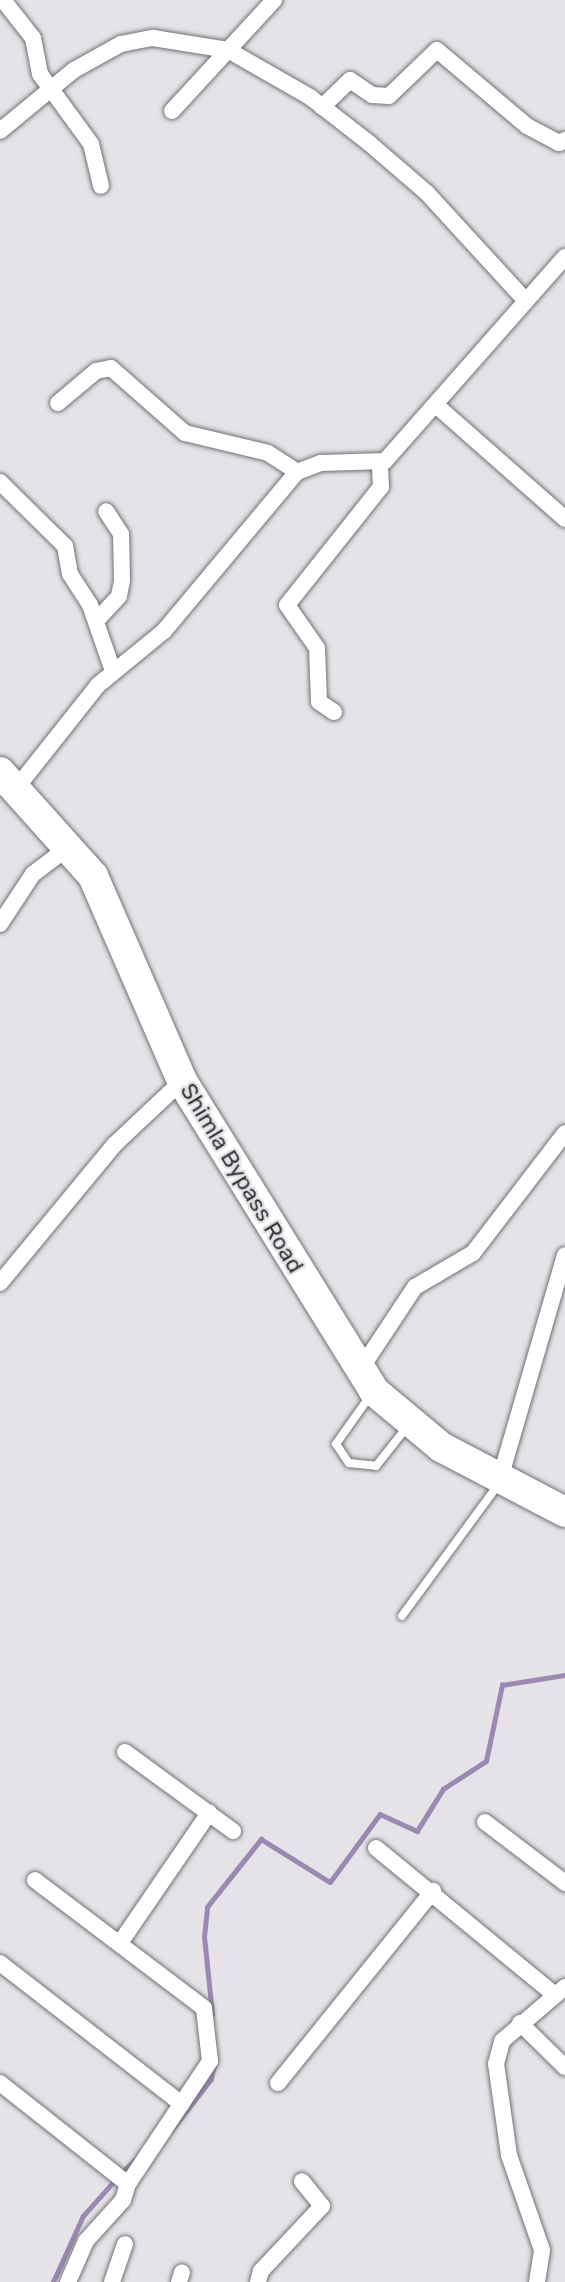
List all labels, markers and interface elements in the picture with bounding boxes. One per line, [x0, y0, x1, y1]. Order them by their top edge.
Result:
street label: Shimla Bypass Road [174, 1078, 310, 1278]

